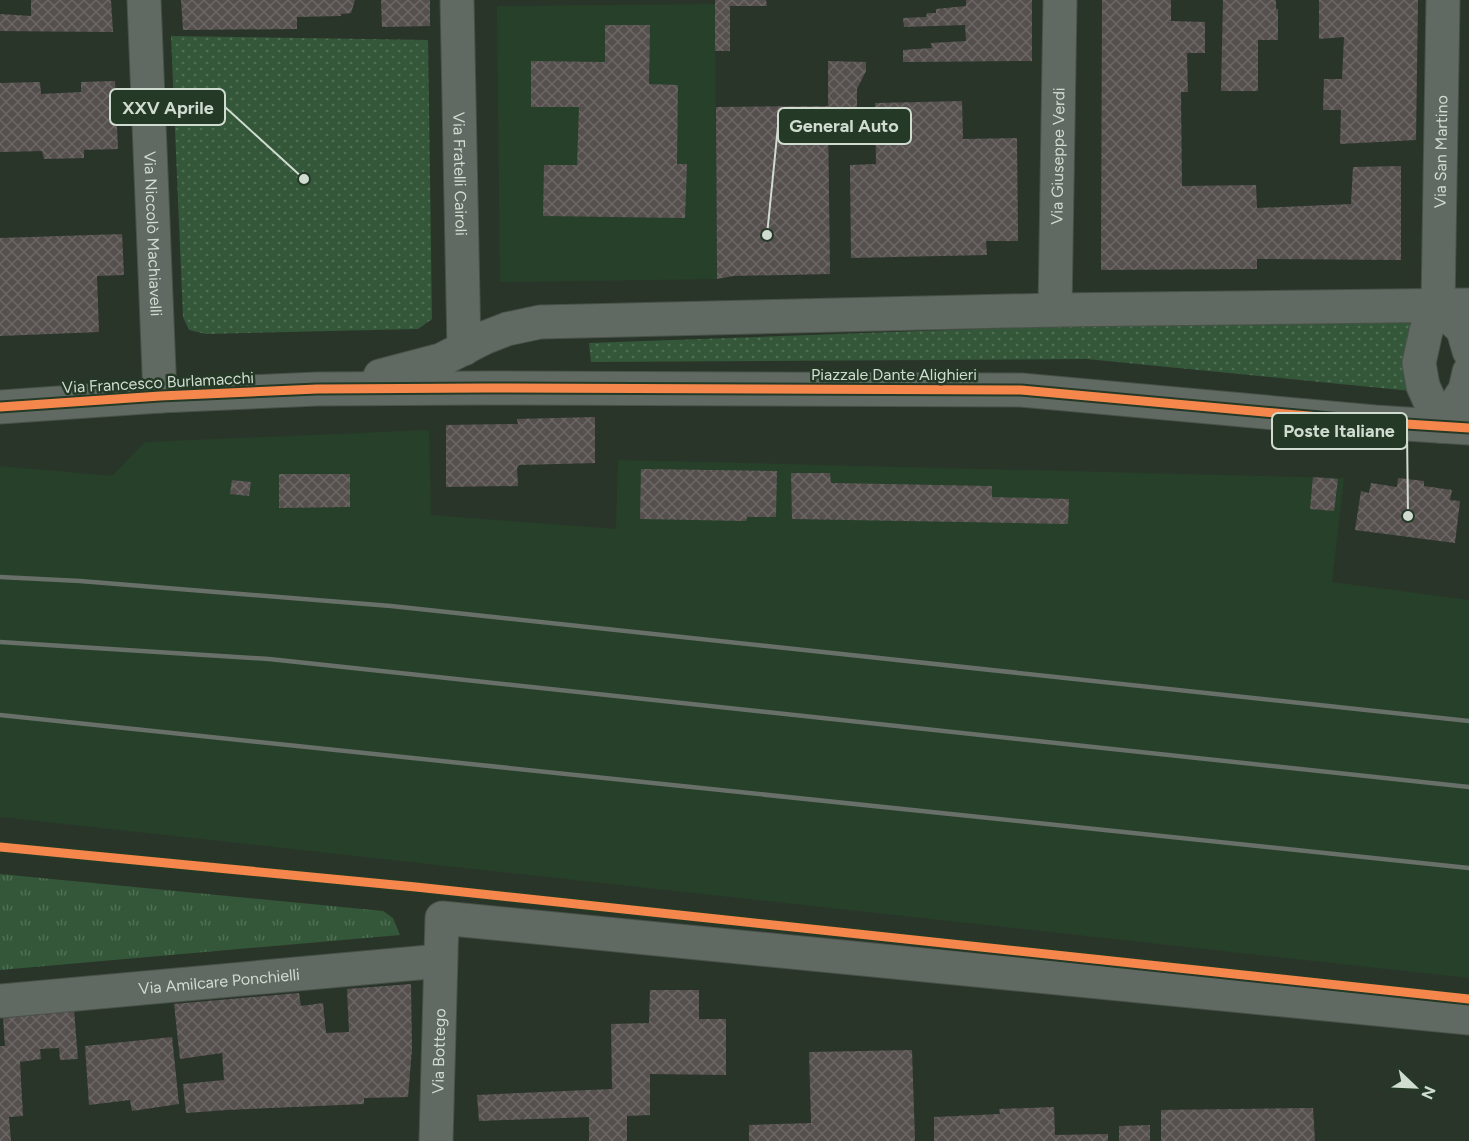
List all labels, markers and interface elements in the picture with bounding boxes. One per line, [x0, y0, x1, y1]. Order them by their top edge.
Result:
street label: Via Giuseppe Verdi [1047, 87, 1069, 225]
callout: XXV Aprile [110, 89, 225, 125]
street label: Via San Martino [1431, 95, 1451, 208]
text: XXV Aprile [122, 97, 214, 119]
callout: General Auto [778, 108, 911, 144]
street label: Via Fratelli Cairoli [449, 112, 471, 236]
text: General Auto [789, 115, 899, 137]
street label: Via Niccolò Machiavelli [140, 151, 166, 317]
street label: Piazzale Dante Alighieri [811, 365, 977, 384]
street label: Via Francesco Burlamacchi [62, 368, 254, 397]
callout: Poste Italiane [1272, 413, 1407, 449]
text: Poste Italiane [1283, 420, 1395, 442]
street label: Via Amilcare Ponchielli [138, 965, 301, 998]
street label: Via Bottego [428, 1008, 450, 1094]
north arrow [1385, 1057, 1445, 1117]
text: N [1417, 1083, 1440, 1102]

